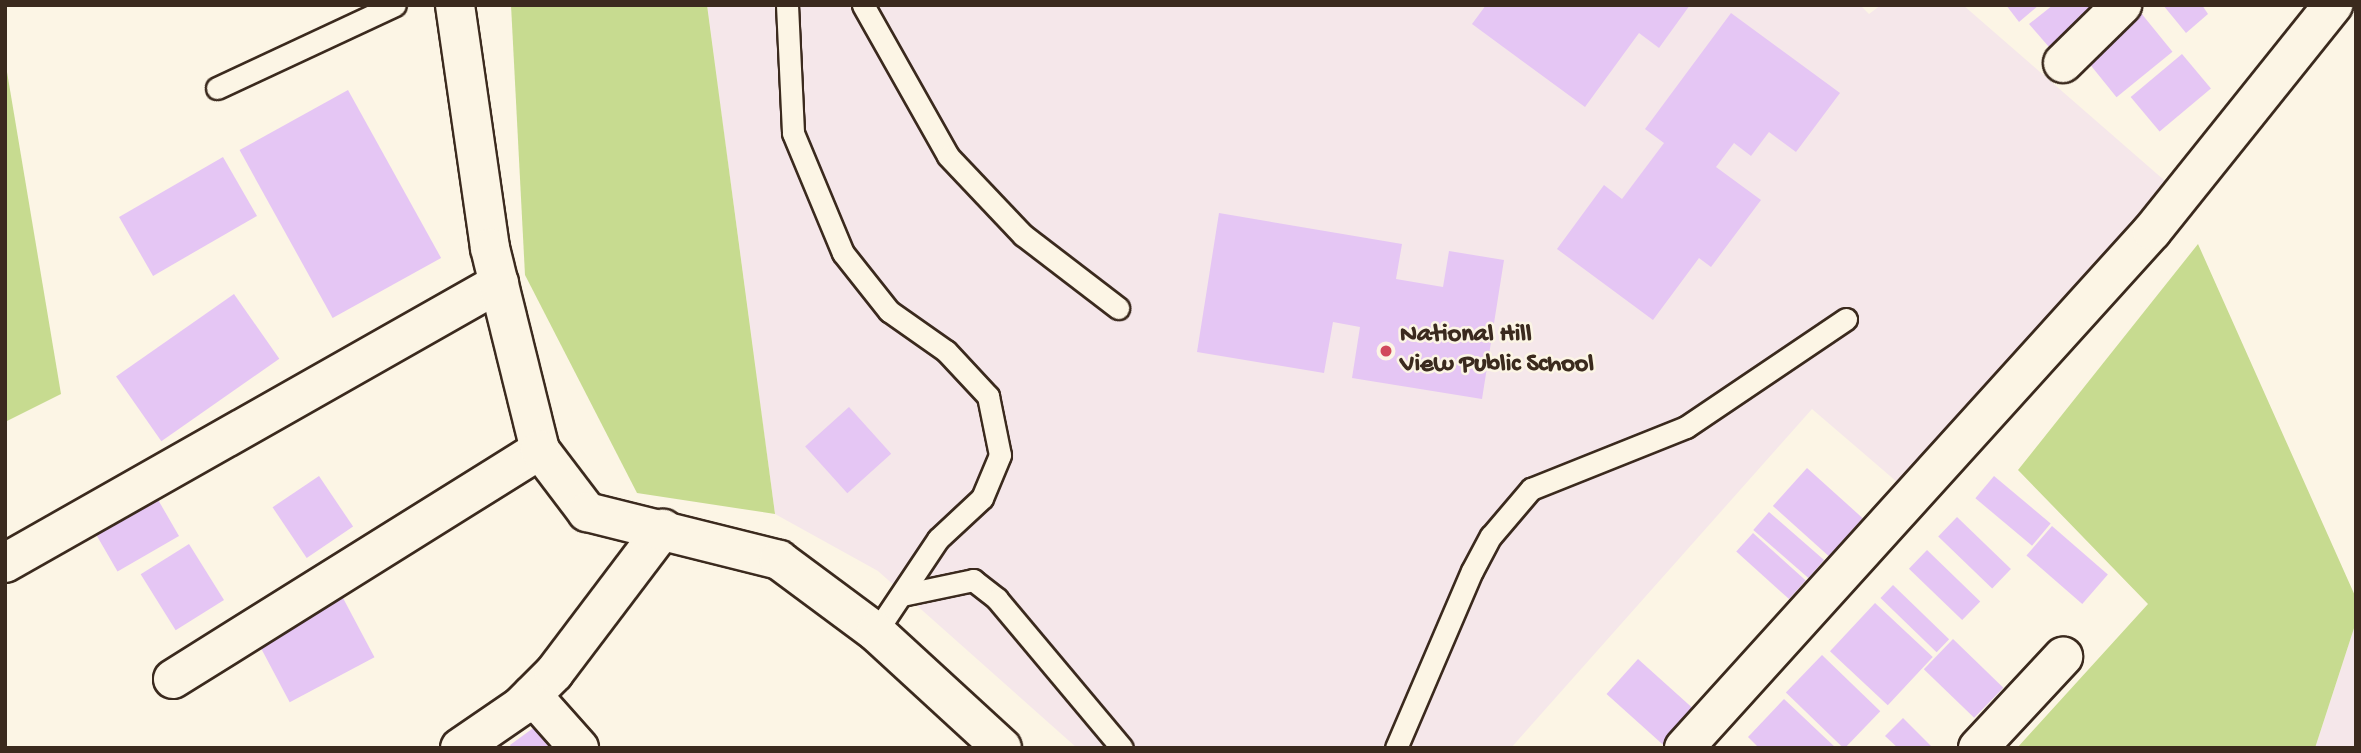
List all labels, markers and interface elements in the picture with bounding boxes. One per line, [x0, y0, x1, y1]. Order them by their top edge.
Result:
place label: National Hill View Public School [1400, 320, 1594, 382]
marker: National Hill View Public School [1378, 343, 1394, 359]

